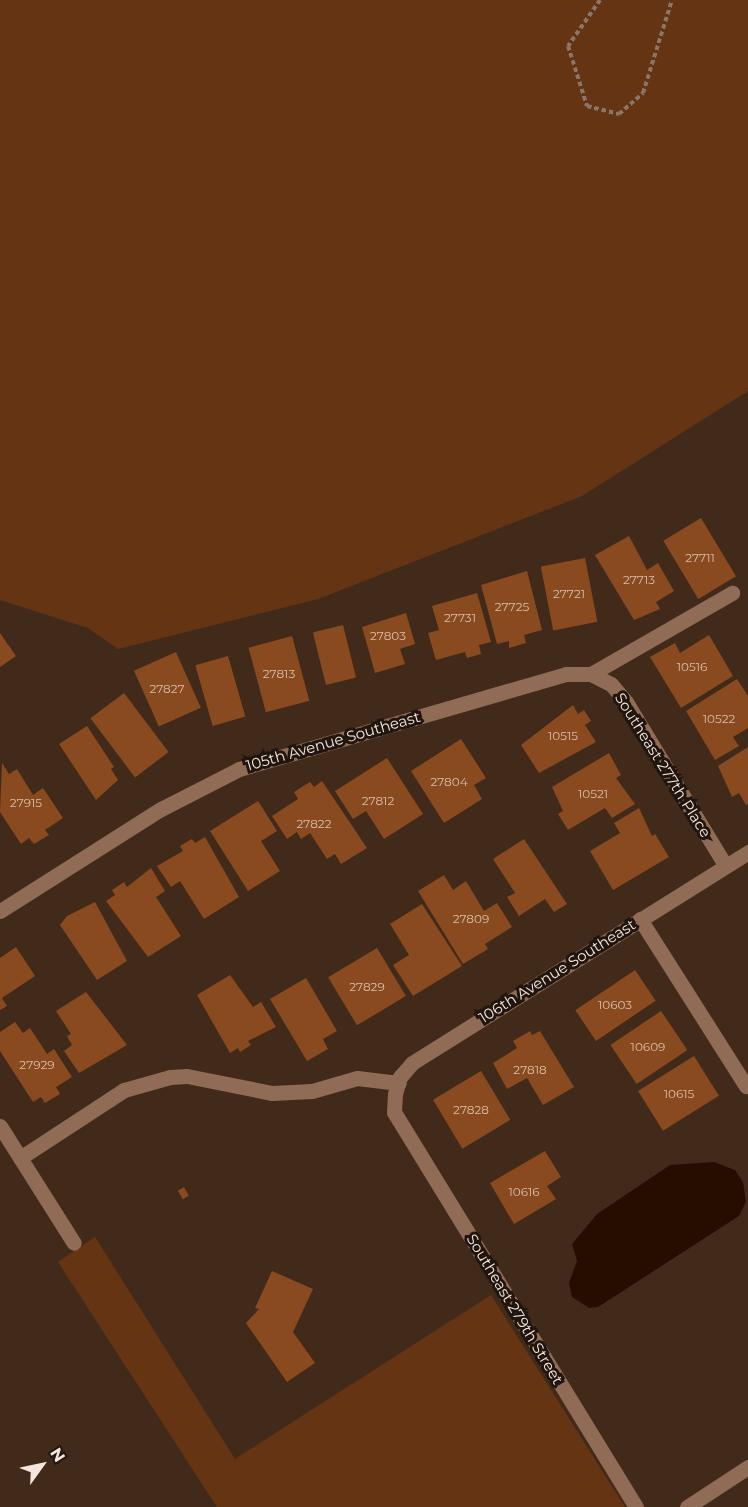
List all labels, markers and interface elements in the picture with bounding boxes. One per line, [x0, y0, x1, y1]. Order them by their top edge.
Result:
house number: 27711 [685, 551, 715, 565]
house number: 27713 [623, 573, 655, 587]
house number: 27721 [553, 587, 585, 601]
house number: 27725 [495, 600, 529, 614]
house number: 27731 [444, 611, 476, 625]
house number: 27803 [370, 629, 406, 643]
house number: 10516 [677, 660, 707, 674]
house number: 27813 [263, 667, 295, 681]
house number: 27827 [149, 682, 185, 696]
street label: Southeast 277th Place [611, 689, 715, 841]
street label: 105th Avenue Southeast [244, 707, 422, 775]
house number: 10522 [703, 712, 735, 726]
house number: 10515 [548, 729, 578, 743]
house number: 27804 [430, 775, 468, 789]
house number: 10521 [578, 787, 608, 801]
house number: 27812 [362, 794, 394, 808]
house number: 27915 [10, 796, 42, 810]
house number: 27822 [297, 817, 331, 831]
house number: 27809 [453, 912, 489, 926]
street label: 106th Avenue Southeast [475, 915, 639, 1027]
house number: 27829 [349, 980, 385, 994]
house number: 10603 [598, 998, 632, 1012]
house number: 10609 [631, 1040, 665, 1054]
house number: 27929 [19, 1058, 55, 1072]
house number: 27818 [513, 1063, 547, 1077]
house number: 10615 [664, 1087, 694, 1101]
house number: 27828 [453, 1103, 489, 1117]
house number: 10616 [508, 1185, 540, 1199]
street label: Southeast 279th Street [463, 1231, 567, 1387]
north arrow [12, 1435, 72, 1495]
text: N [46, 1444, 69, 1466]

